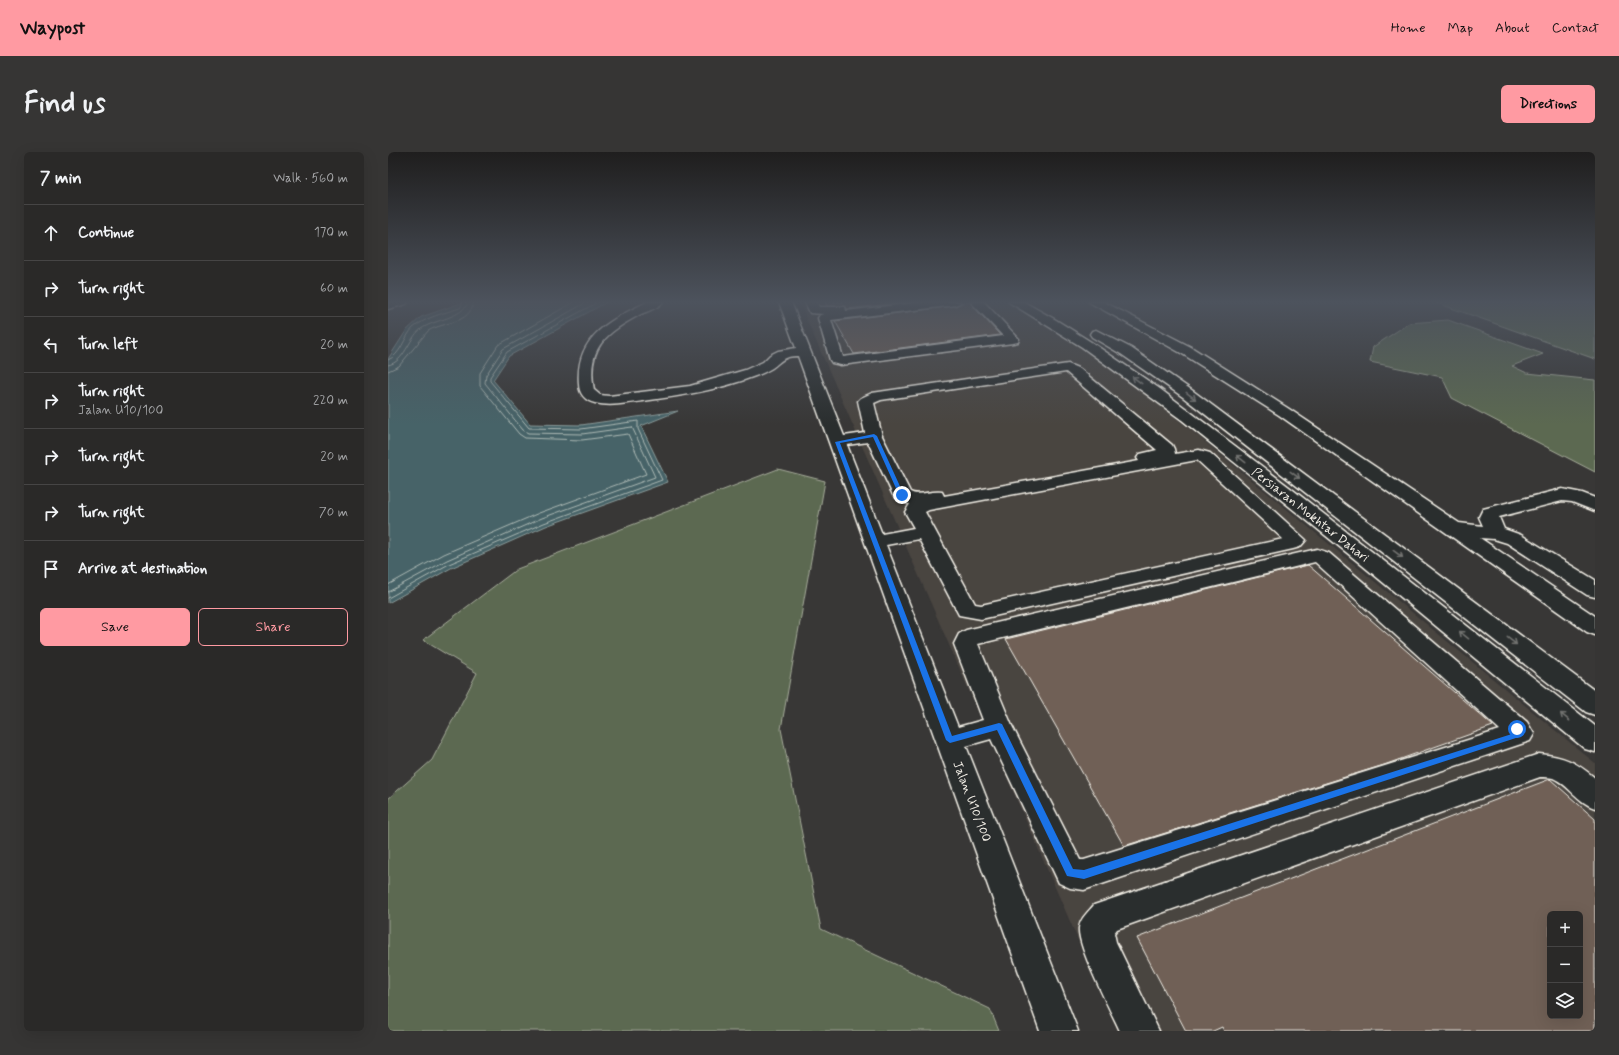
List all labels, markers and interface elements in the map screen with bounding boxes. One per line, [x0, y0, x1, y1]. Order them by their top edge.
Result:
text: Waypost [20, 16, 85, 41]
text: Home [1391, 19, 1425, 37]
text: Map [1447, 19, 1473, 37]
text: About [1495, 19, 1530, 37]
text: Contact [1552, 19, 1599, 37]
button: Directions [1501, 85, 1595, 123]
text: Find us [24, 86, 105, 123]
text: 7 min [40, 167, 82, 189]
text: Walk · 560 m [273, 170, 348, 187]
icon: ahead [40, 222, 62, 244]
text: Continue [78, 223, 134, 243]
text: 170 m [314, 224, 348, 241]
icon: right [40, 278, 62, 300]
text: Turn right [78, 279, 145, 299]
text: 60 m [320, 280, 348, 297]
icon: left [40, 334, 62, 356]
text: Turn left [78, 335, 138, 355]
text: 20 m [320, 336, 348, 353]
one-way arrow [1132, 376, 1143, 384]
text: Turn right [78, 382, 145, 402]
icon: right [40, 390, 62, 412]
text: 220 m [313, 392, 348, 409]
one-way arrow [1185, 392, 1196, 401]
text: Jalan U10/100 [78, 402, 163, 419]
icon: right [40, 446, 62, 468]
text: Turn right [78, 447, 145, 467]
text: 20 m [320, 448, 348, 465]
one-way arrow [1236, 454, 1247, 463]
street label: Persiaran Mokhtar Dahari [1248, 464, 1372, 566]
one-way arrow [1289, 471, 1300, 479]
route end [893, 486, 911, 504]
icon: right [40, 502, 62, 524]
text: Turn right [78, 503, 145, 523]
text: 70 m [319, 504, 348, 521]
one-way arrow [1392, 550, 1403, 558]
icon: arrive [40, 558, 62, 580]
text: Arrive at destination [78, 559, 207, 579]
button: Save [40, 608, 190, 646]
button: Share [198, 608, 348, 646]
one-way arrow [1458, 631, 1469, 640]
one-way arrow [1507, 637, 1518, 646]
one-way arrow [1559, 713, 1570, 721]
route start [1508, 720, 1526, 738]
street label: Jalan U10/100 [948, 759, 995, 845]
map controls [1547, 911, 1583, 1019]
button: + [1547, 911, 1583, 947]
button: − [1547, 947, 1583, 983]
button: layers [1547, 983, 1583, 1019]

